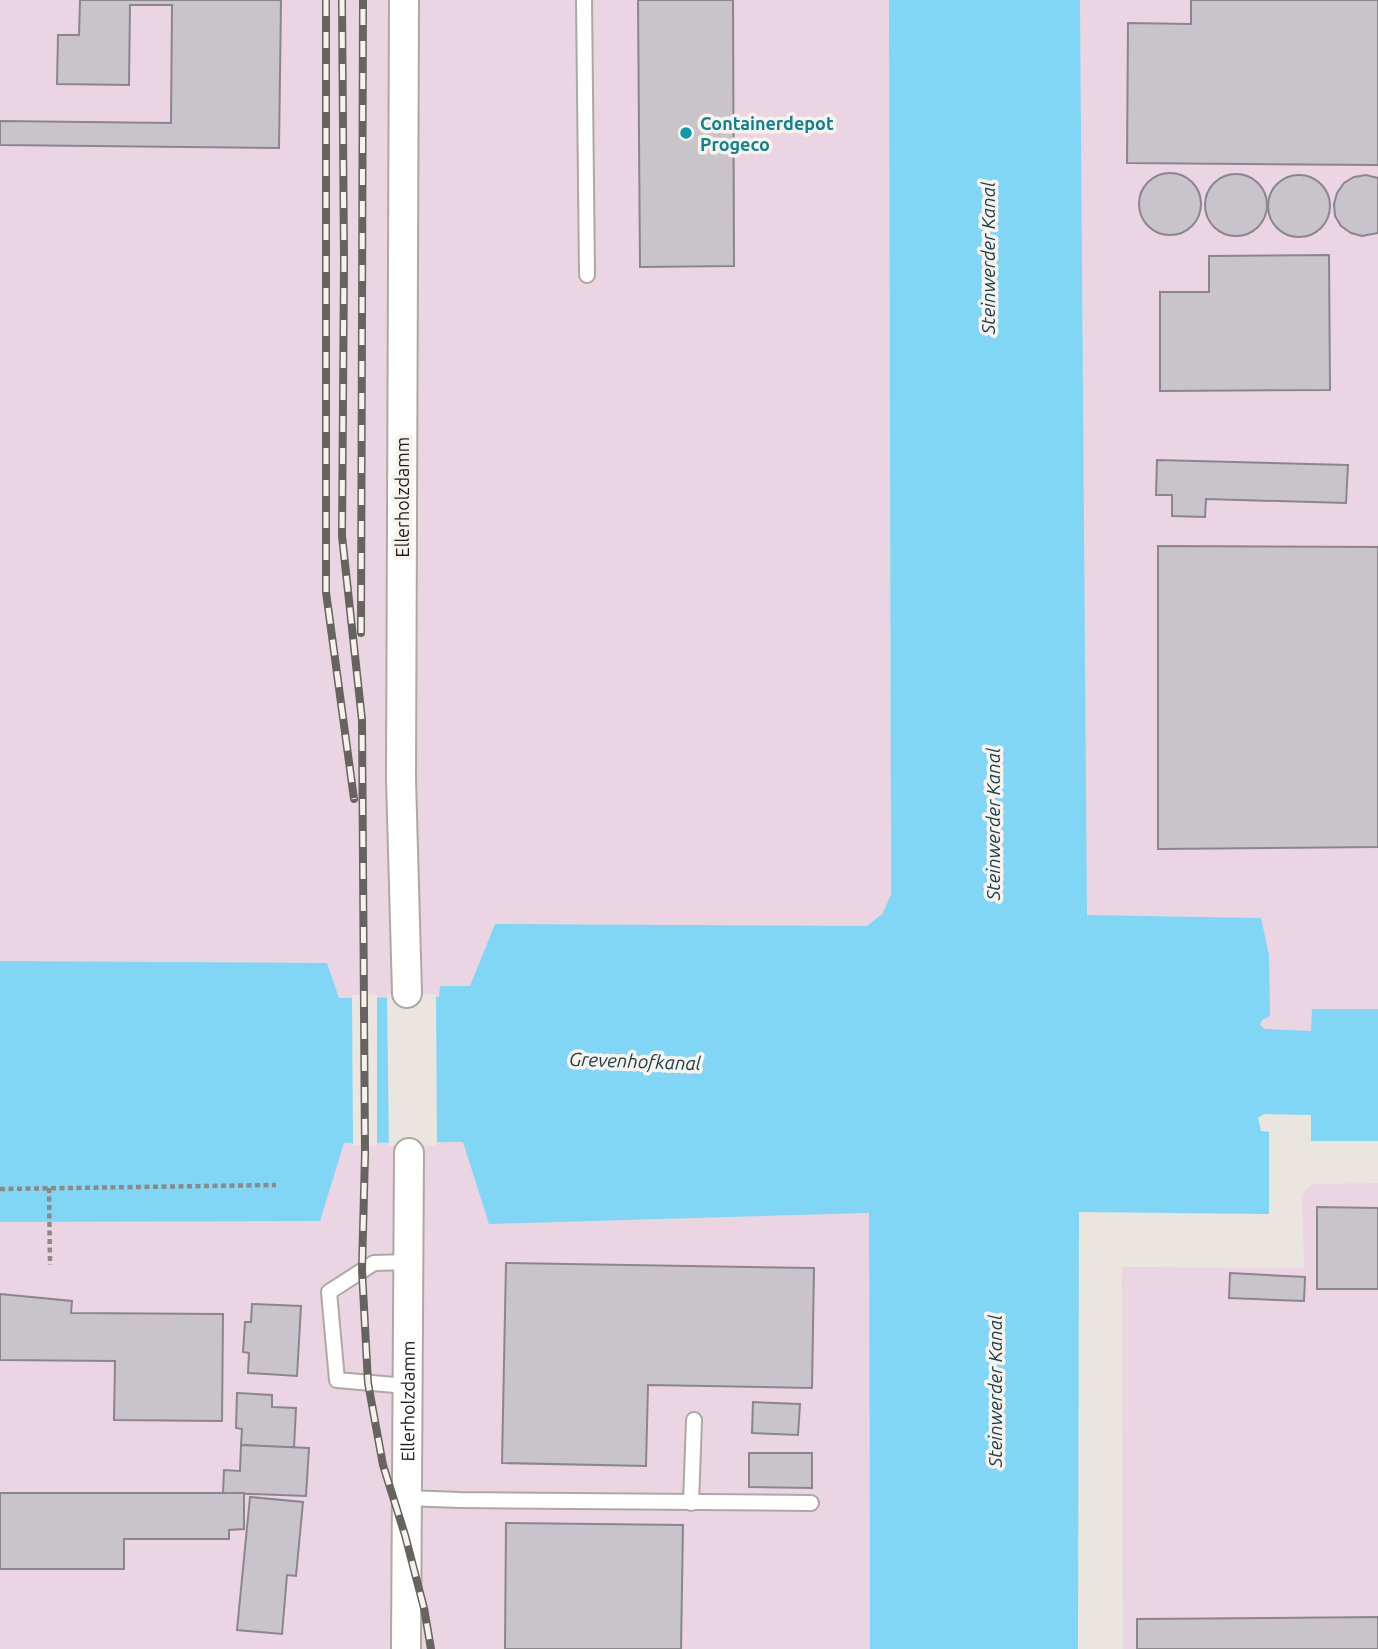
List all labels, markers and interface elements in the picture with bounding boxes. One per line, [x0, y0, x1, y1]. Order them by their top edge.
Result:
place label: Containerdepot Progeco [700, 113, 834, 154]
marker: Containerdepot Progeco [678, 125, 694, 141]
water label: Steinwerder Kanal [977, 181, 999, 335]
street label: Ellerholzdamm [392, 437, 412, 557]
water label: Steinwerder Kanal [982, 747, 1004, 901]
water label: Grevenhofkanal [569, 1048, 702, 1074]
water label: Steinwerder Kanal [984, 1314, 1006, 1468]
street label: Ellerholzdamm [397, 1340, 418, 1462]

